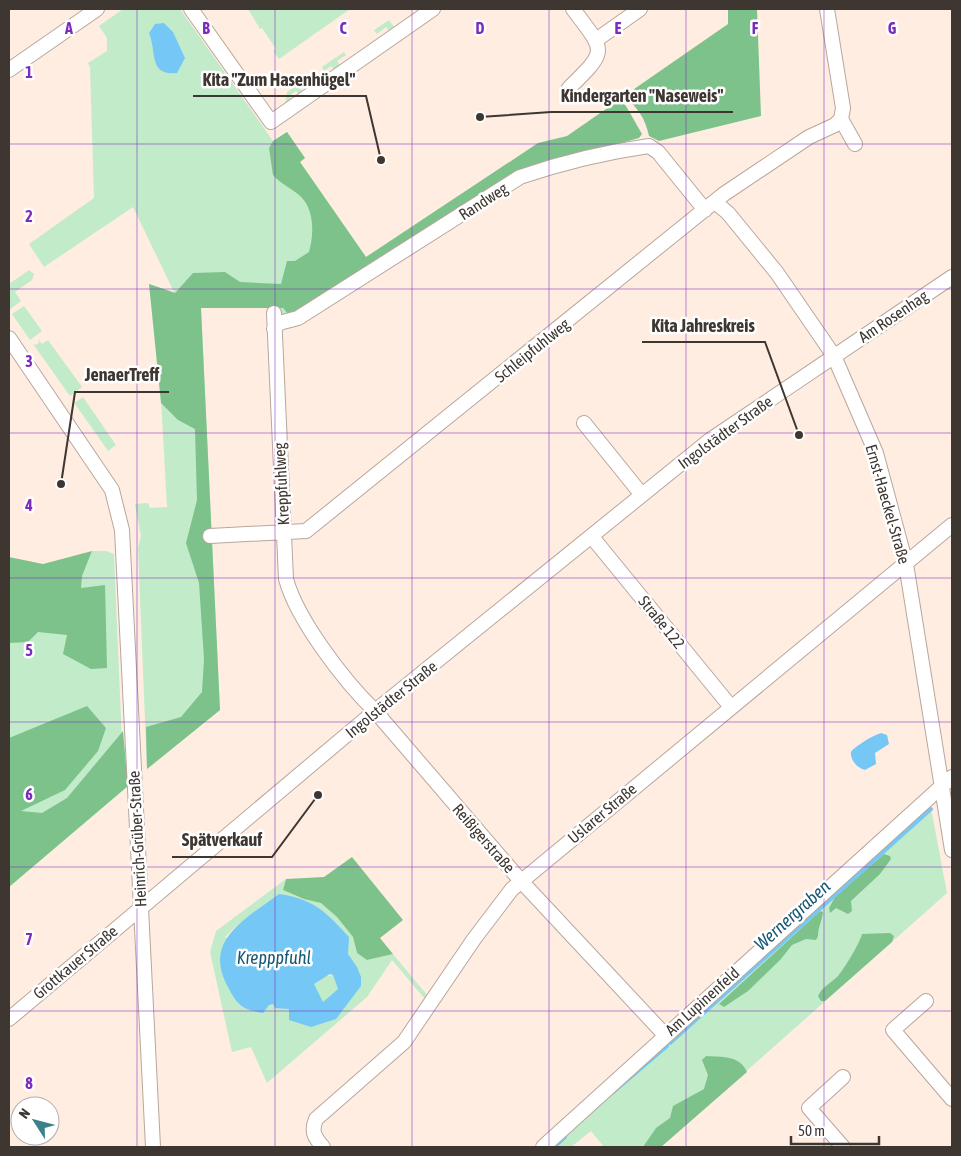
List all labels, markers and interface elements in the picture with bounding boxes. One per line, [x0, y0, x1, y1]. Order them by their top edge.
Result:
text: A [64, 19, 73, 37]
text: B [202, 19, 210, 37]
text: C [339, 19, 347, 37]
text: D [476, 19, 485, 37]
text: E [615, 19, 622, 37]
text: F [752, 19, 759, 37]
text: G [888, 19, 897, 37]
text: 1 [25, 63, 33, 81]
callout: Kita "Zum Hasenhügel" [193, 63, 366, 96]
text: Kita "Zum Hasenhügel" [203, 69, 356, 90]
callout: Kindergarten "Naseweis" [551, 79, 733, 112]
text: Kindergarten "Naseweis" [561, 85, 723, 106]
street label: Randweg [455, 179, 511, 224]
text: 2 [25, 207, 33, 225]
street label: Am Rosenhag [855, 286, 932, 347]
callout: Kita Jahreskreis [642, 309, 765, 342]
street label: Schleipfuhlweg [491, 314, 574, 386]
text: Kita Jahreskreis [651, 315, 755, 336]
text: 3 [25, 352, 33, 370]
callout: JenaerTreff [75, 359, 169, 392]
text: JenaerTreff [84, 364, 160, 385]
street label: Ingolstädter Straße [674, 392, 776, 473]
street label: Kreppfuhlweg [270, 442, 293, 526]
street label: Ernst-Haeckel-Straße [862, 442, 914, 566]
text: 4 [24, 496, 33, 514]
street label: Straße 122 [635, 592, 689, 652]
text: 5 [25, 641, 33, 659]
street label: Ingolstädter Straße [342, 657, 441, 742]
street label: Heinrich-Grüber-Straße [124, 770, 150, 908]
street label: Uslarer Straße [564, 779, 640, 847]
text: 6 [25, 785, 33, 803]
street label: Reißigerstraße [448, 800, 519, 877]
callout: Spätverkauf [172, 824, 272, 857]
text: Spätverkauf [182, 829, 263, 850]
water label: Wernergraben [750, 875, 834, 954]
street label: Grottkauer Straße [29, 922, 121, 1002]
text: 7 [25, 930, 33, 948]
water label: Krepppfuhl [237, 947, 311, 968]
street label: Am Lupinenfeld [661, 963, 743, 1040]
text: 8 [25, 1074, 33, 1092]
north arrow [10, 1096, 60, 1146]
text: N [16, 1105, 33, 1121]
scale bar [791, 1114, 878, 1146]
text: 50 m [798, 1122, 825, 1139]

